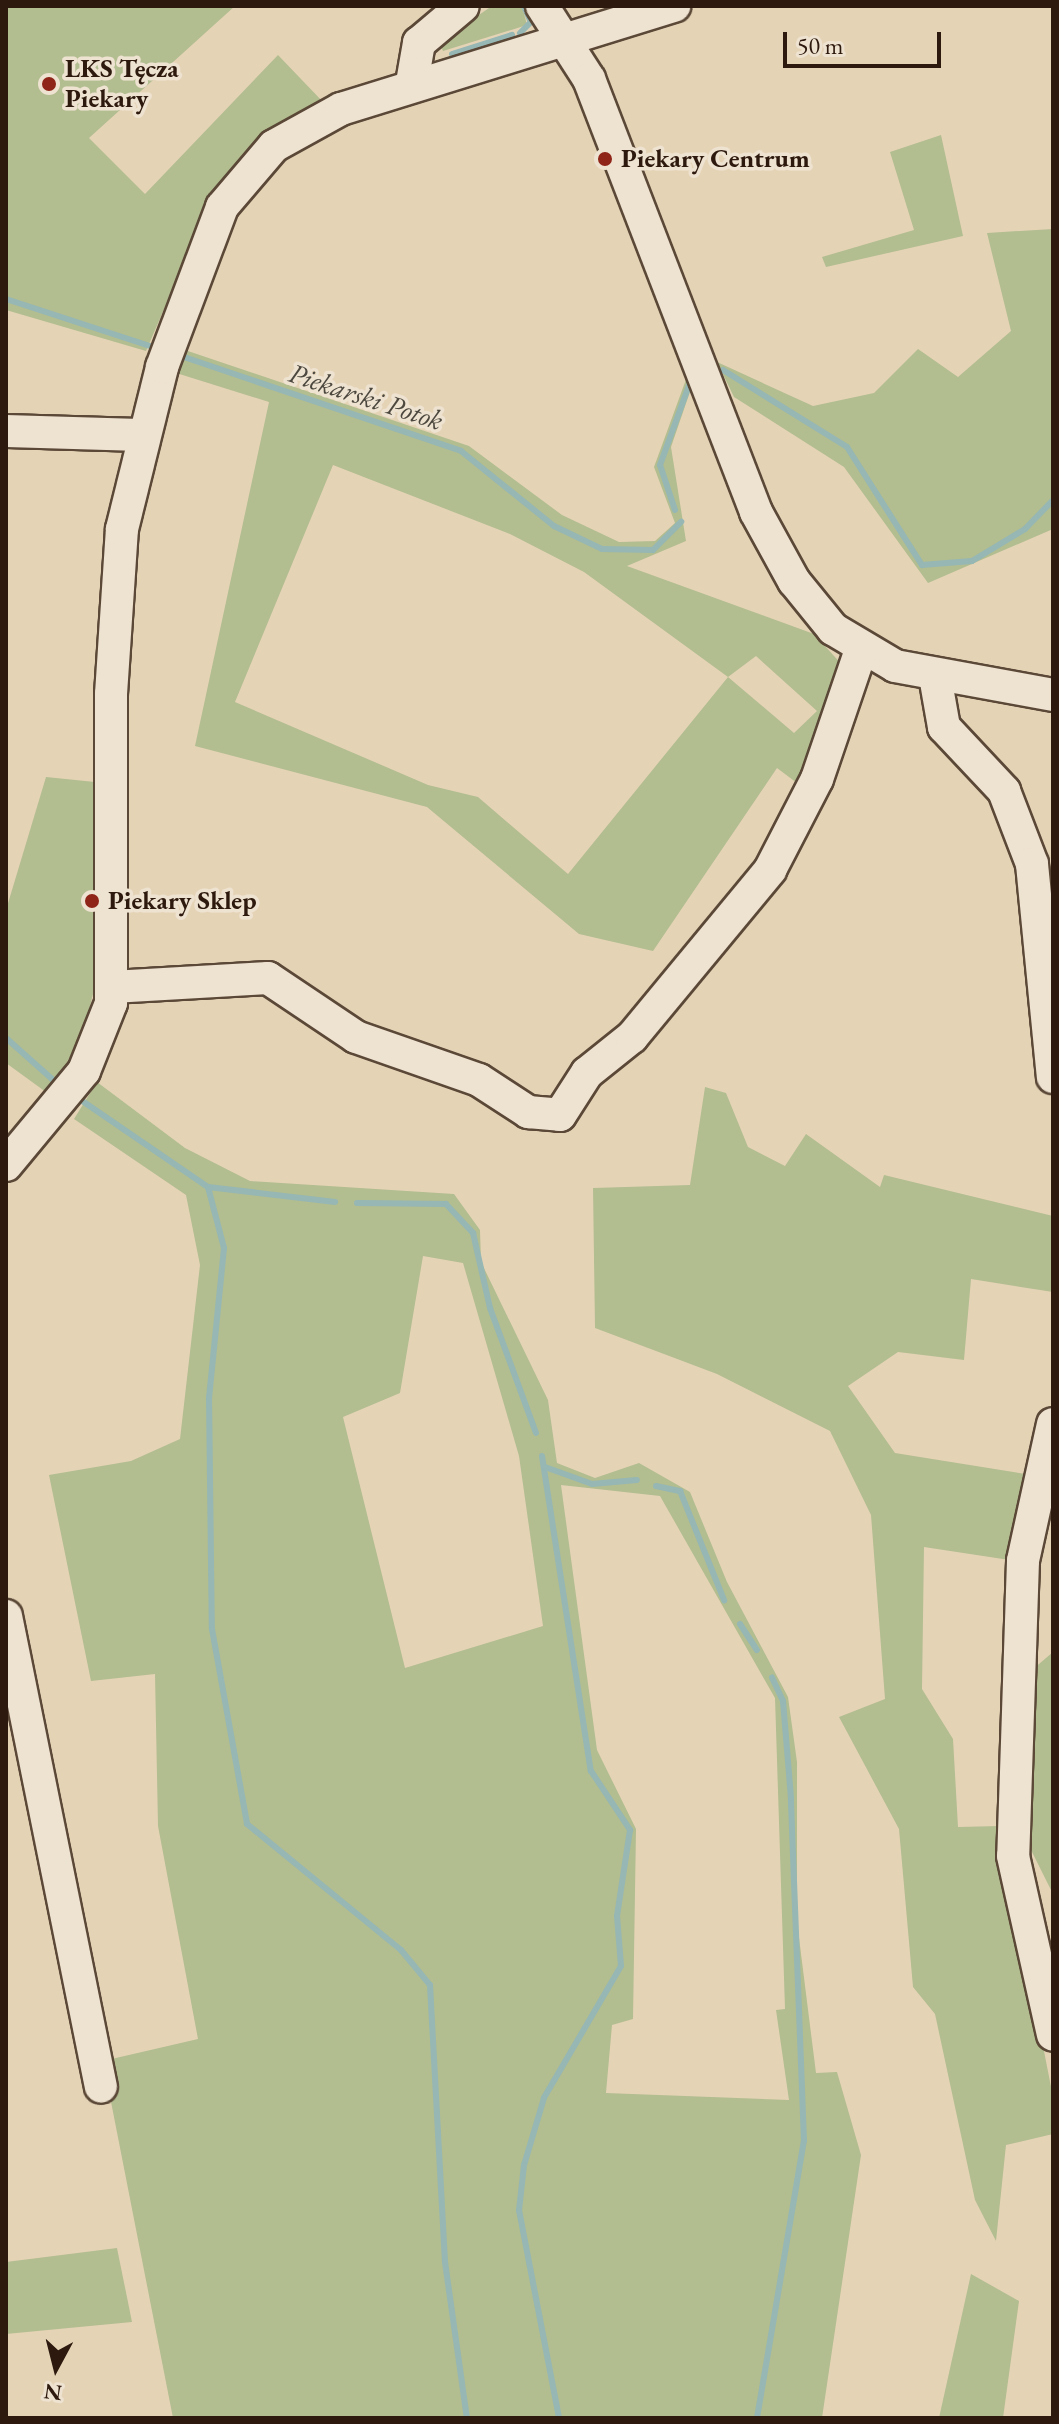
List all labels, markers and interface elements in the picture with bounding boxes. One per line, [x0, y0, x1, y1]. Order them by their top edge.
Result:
scale bar [787, 16, 945, 66]
text: 50 m [797, 30, 844, 61]
place label: LKS Tęcza Piekary [65, 53, 179, 114]
marker: LKS Tęcza Piekary [40, 75, 58, 93]
place label: Piekary Centrum [621, 143, 810, 175]
marker: Piekary Centrum [596, 150, 614, 168]
water label: Piekarski Potok [285, 355, 447, 437]
place label: Piekary Sklep [108, 885, 257, 917]
marker: Piekary Sklep [83, 892, 101, 910]
north arrow [16, 2328, 96, 2408]
text: N [42, 2377, 64, 2408]

